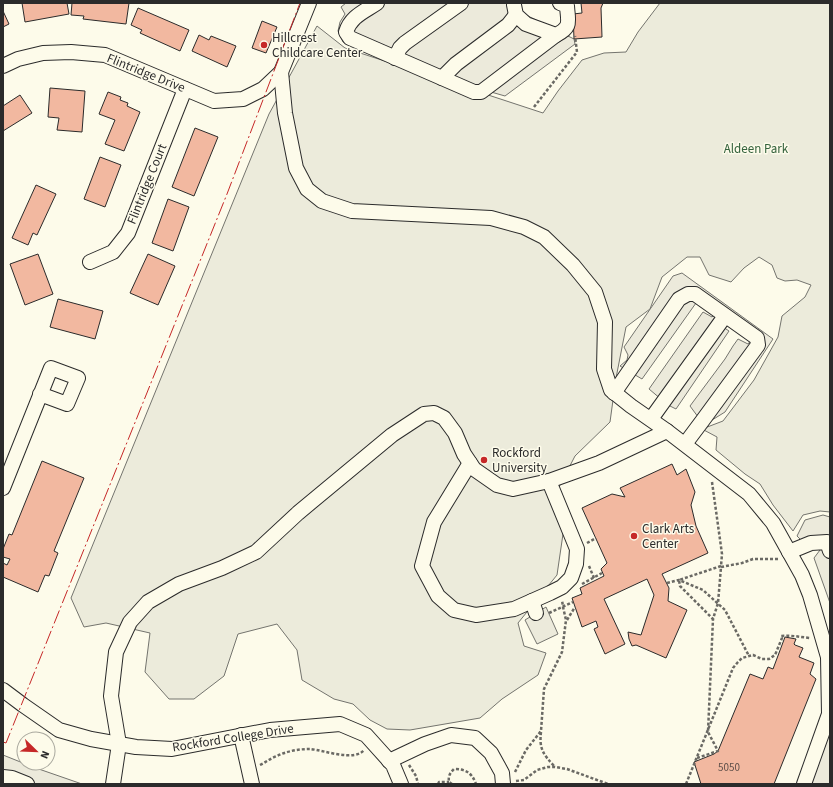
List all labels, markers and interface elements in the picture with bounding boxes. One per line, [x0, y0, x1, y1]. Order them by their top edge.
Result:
place label: Hillcrest Childcare Center [272, 29, 363, 62]
marker: Hillcrest Childcare Center [259, 40, 269, 50]
street label: Flintridge Drive [104, 49, 188, 97]
park label: Aldeen Park [724, 140, 789, 158]
street label: Flintridge Court [123, 141, 172, 227]
place label: Rockford University [492, 444, 547, 477]
marker: Rockford University [479, 455, 489, 465]
place label: Clark Arts Center [642, 520, 695, 553]
marker: Clark Arts Center [629, 531, 639, 541]
street label: Rockford College Drive [171, 720, 295, 756]
north arrow [16, 731, 56, 771]
text: N [36, 748, 53, 761]
house number: 5050 [718, 760, 740, 775]

